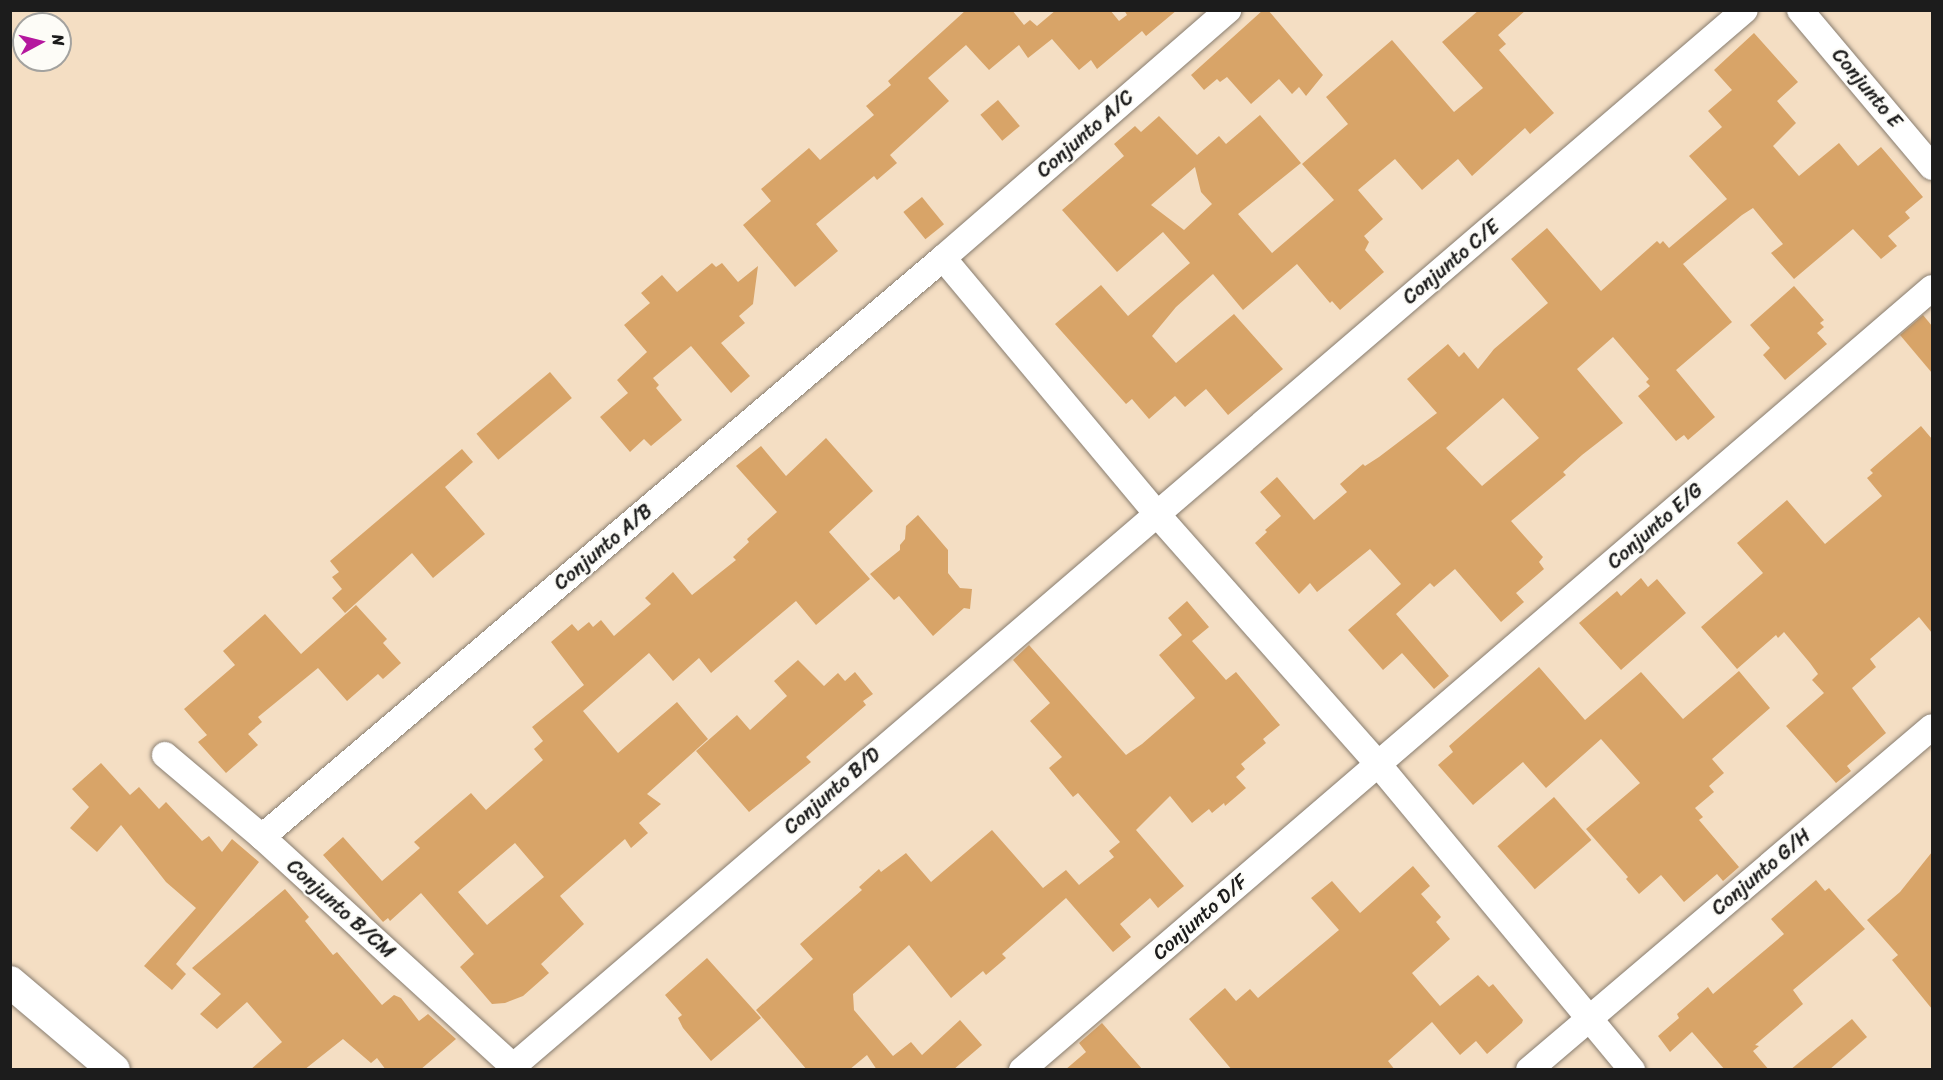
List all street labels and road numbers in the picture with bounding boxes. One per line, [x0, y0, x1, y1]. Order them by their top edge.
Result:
street label: Conjunto E [1827, 43, 1907, 133]
street label: Conjunto A/C [1032, 85, 1138, 183]
street label: Conjunto C/E [1398, 215, 1504, 309]
street label: Conjunto E/G [1602, 478, 1708, 574]
street label: Conjunto A/B [549, 499, 657, 595]
street label: Conjunto B/D [779, 743, 885, 839]
street label: Conjunto G/H [1707, 824, 1815, 920]
street label: Conjunto B/CM [282, 854, 400, 964]
street label: Conjunto D/F [1148, 869, 1252, 965]

